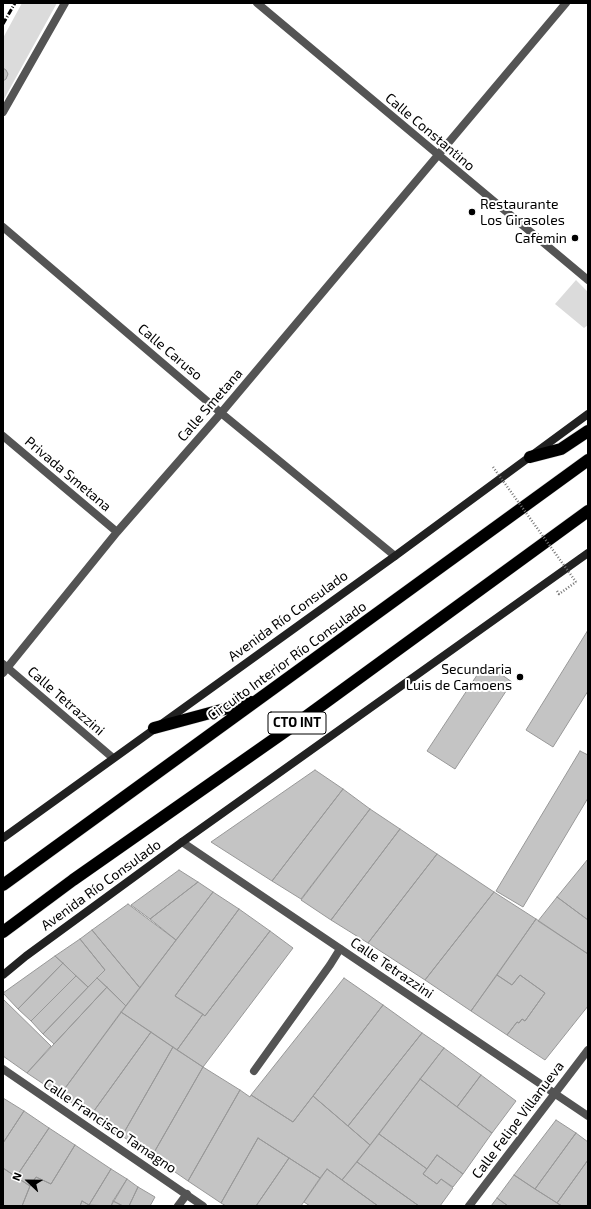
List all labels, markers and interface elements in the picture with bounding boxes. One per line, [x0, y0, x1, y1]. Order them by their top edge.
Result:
street label: Calle Constantino [382, 90, 478, 174]
place label: Restaurante Los Girasoles [480, 196, 565, 228]
marker: Restaurante Los Girasoles [467, 207, 477, 217]
place label: Cafemin [515, 230, 567, 246]
marker: Cafemin [570, 233, 580, 243]
street label: Calle Caruso [134, 320, 206, 384]
street label: Calle Smetana [174, 365, 246, 445]
street label: Privada Smetana [21, 433, 115, 515]
street label: Avenida Río Consulado [225, 567, 351, 665]
street label: Circuito Interior Río Consulado [204, 598, 370, 724]
place label: Secundaria Luis de Camoens [406, 661, 512, 694]
street label: Calle Tetrazzini [24, 663, 108, 739]
marker: Secundaria Luis de Camoens [515, 672, 525, 682]
road number: CTO INT [268, 712, 326, 734]
street label: Avenida Río Consulado [38, 836, 164, 934]
street label: Calle Tetrazzini [347, 934, 437, 1002]
street label: Calle Felipe Villanueva [468, 1058, 568, 1182]
street label: Calle Francisco Tamagno [40, 1075, 180, 1177]
north arrow [8, 1161, 48, 1201]
text: N [9, 1170, 24, 1182]

